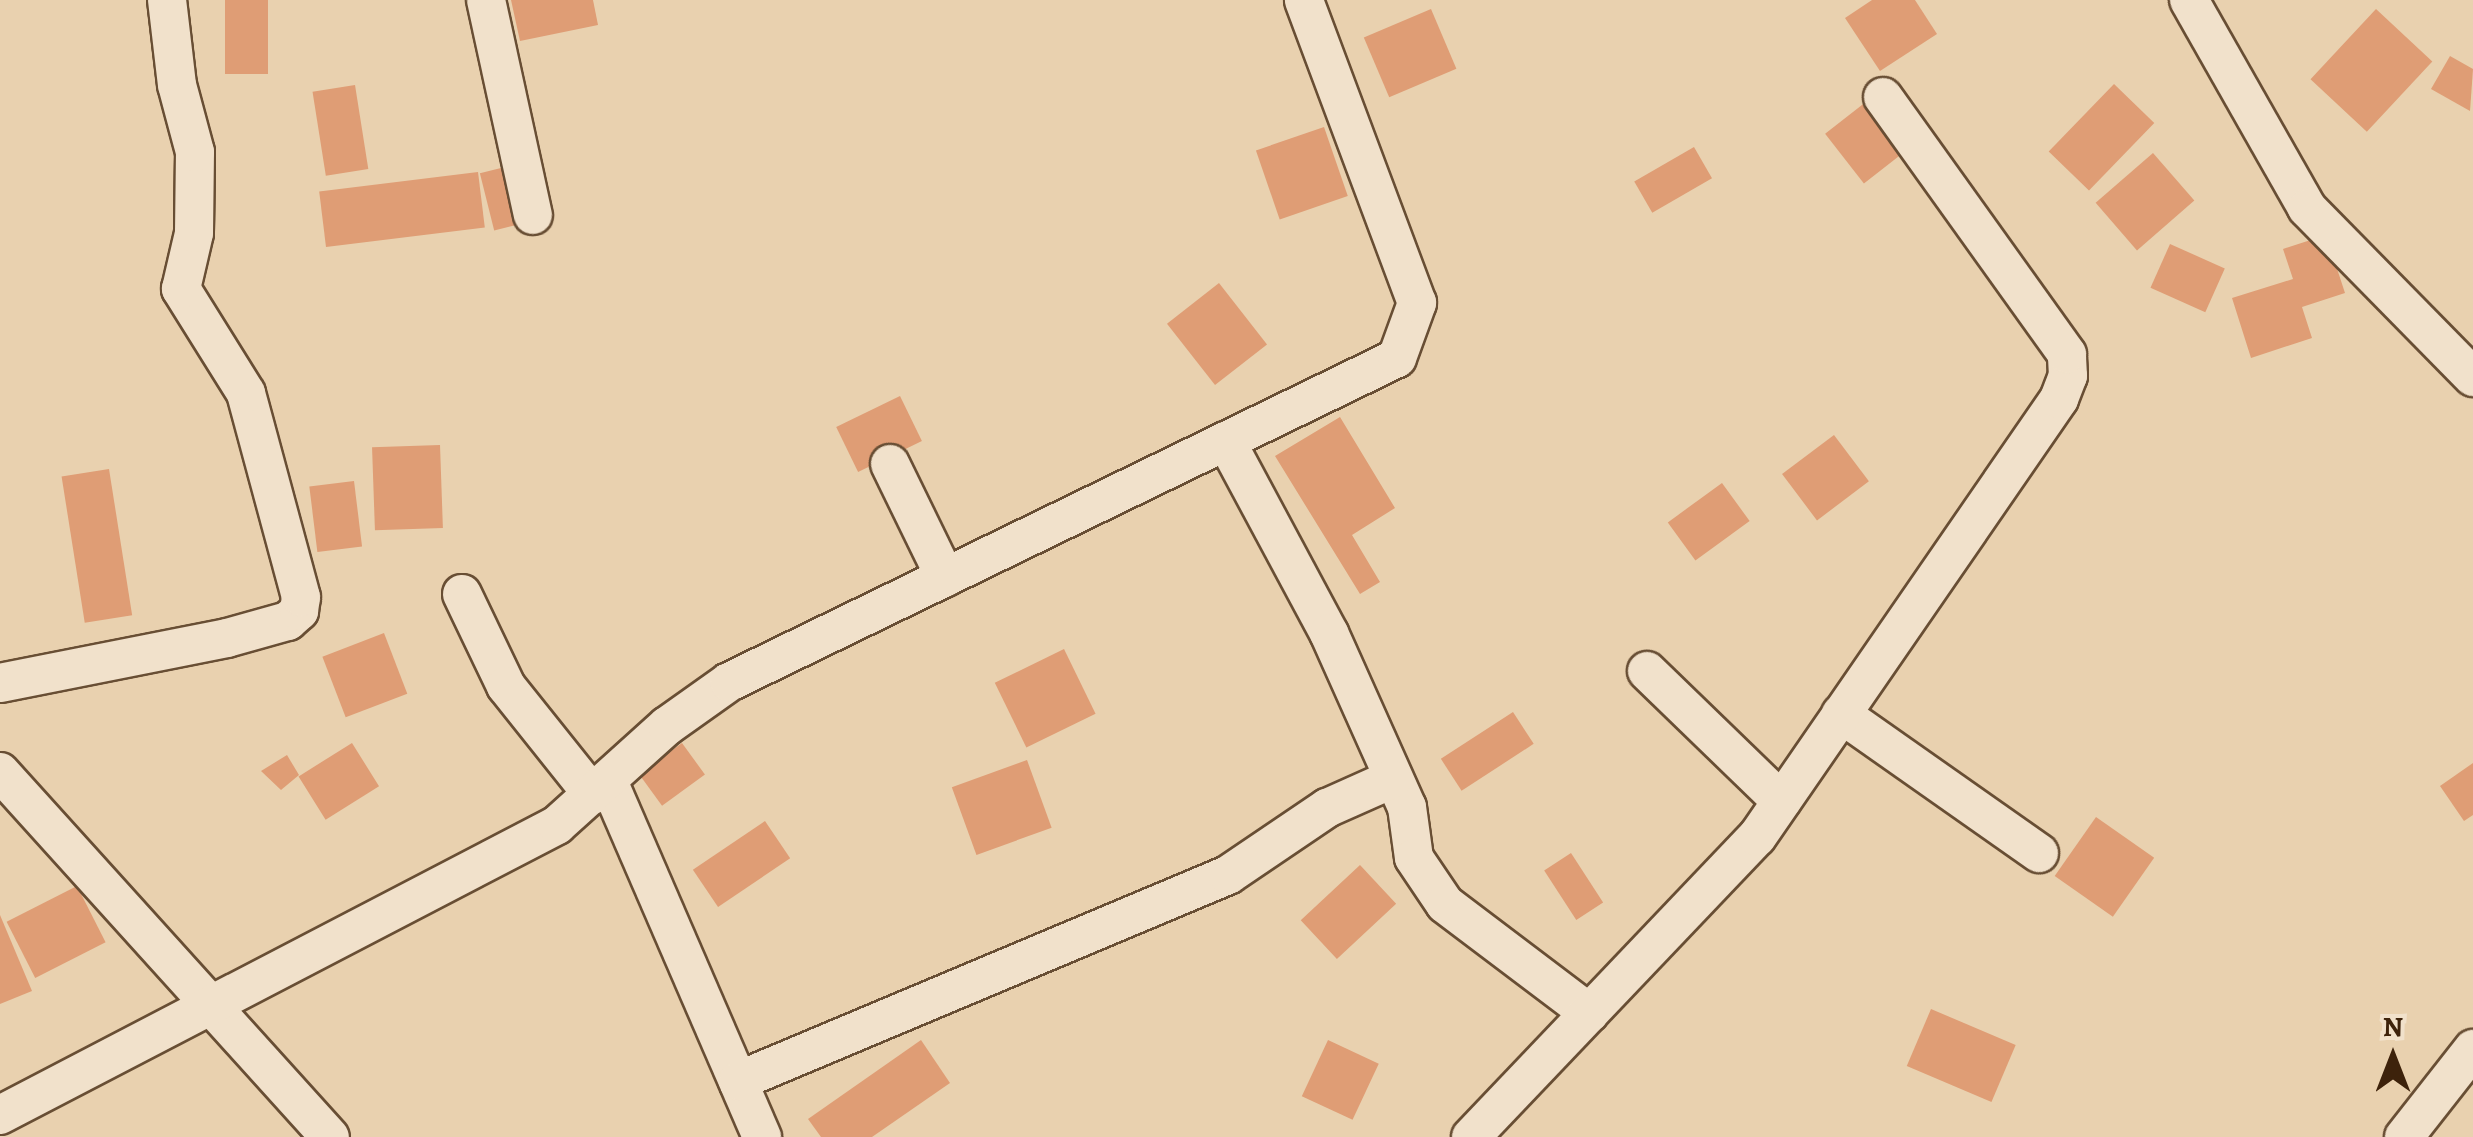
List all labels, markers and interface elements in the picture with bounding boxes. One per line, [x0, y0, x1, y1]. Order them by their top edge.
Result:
north arrow [2343, 1007, 2443, 1107]
text: N [2383, 1008, 2403, 1046]

